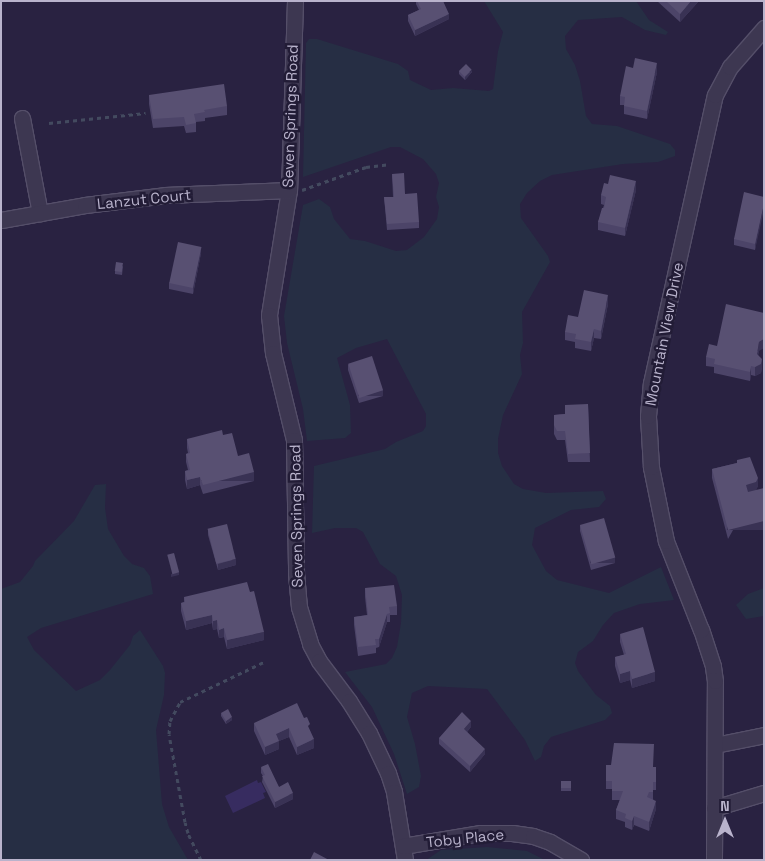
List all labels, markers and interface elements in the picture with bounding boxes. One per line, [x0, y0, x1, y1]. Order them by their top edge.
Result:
street label: Seven Springs Road [279, 44, 301, 188]
street label: Lanzut Court [96, 185, 192, 213]
street label: Mountain View Drive [641, 261, 687, 407]
street label: Seven Springs Road [286, 444, 306, 588]
north arrow [700, 796, 750, 846]
text: N [720, 797, 730, 815]
street label: Toby Place [425, 825, 505, 851]

